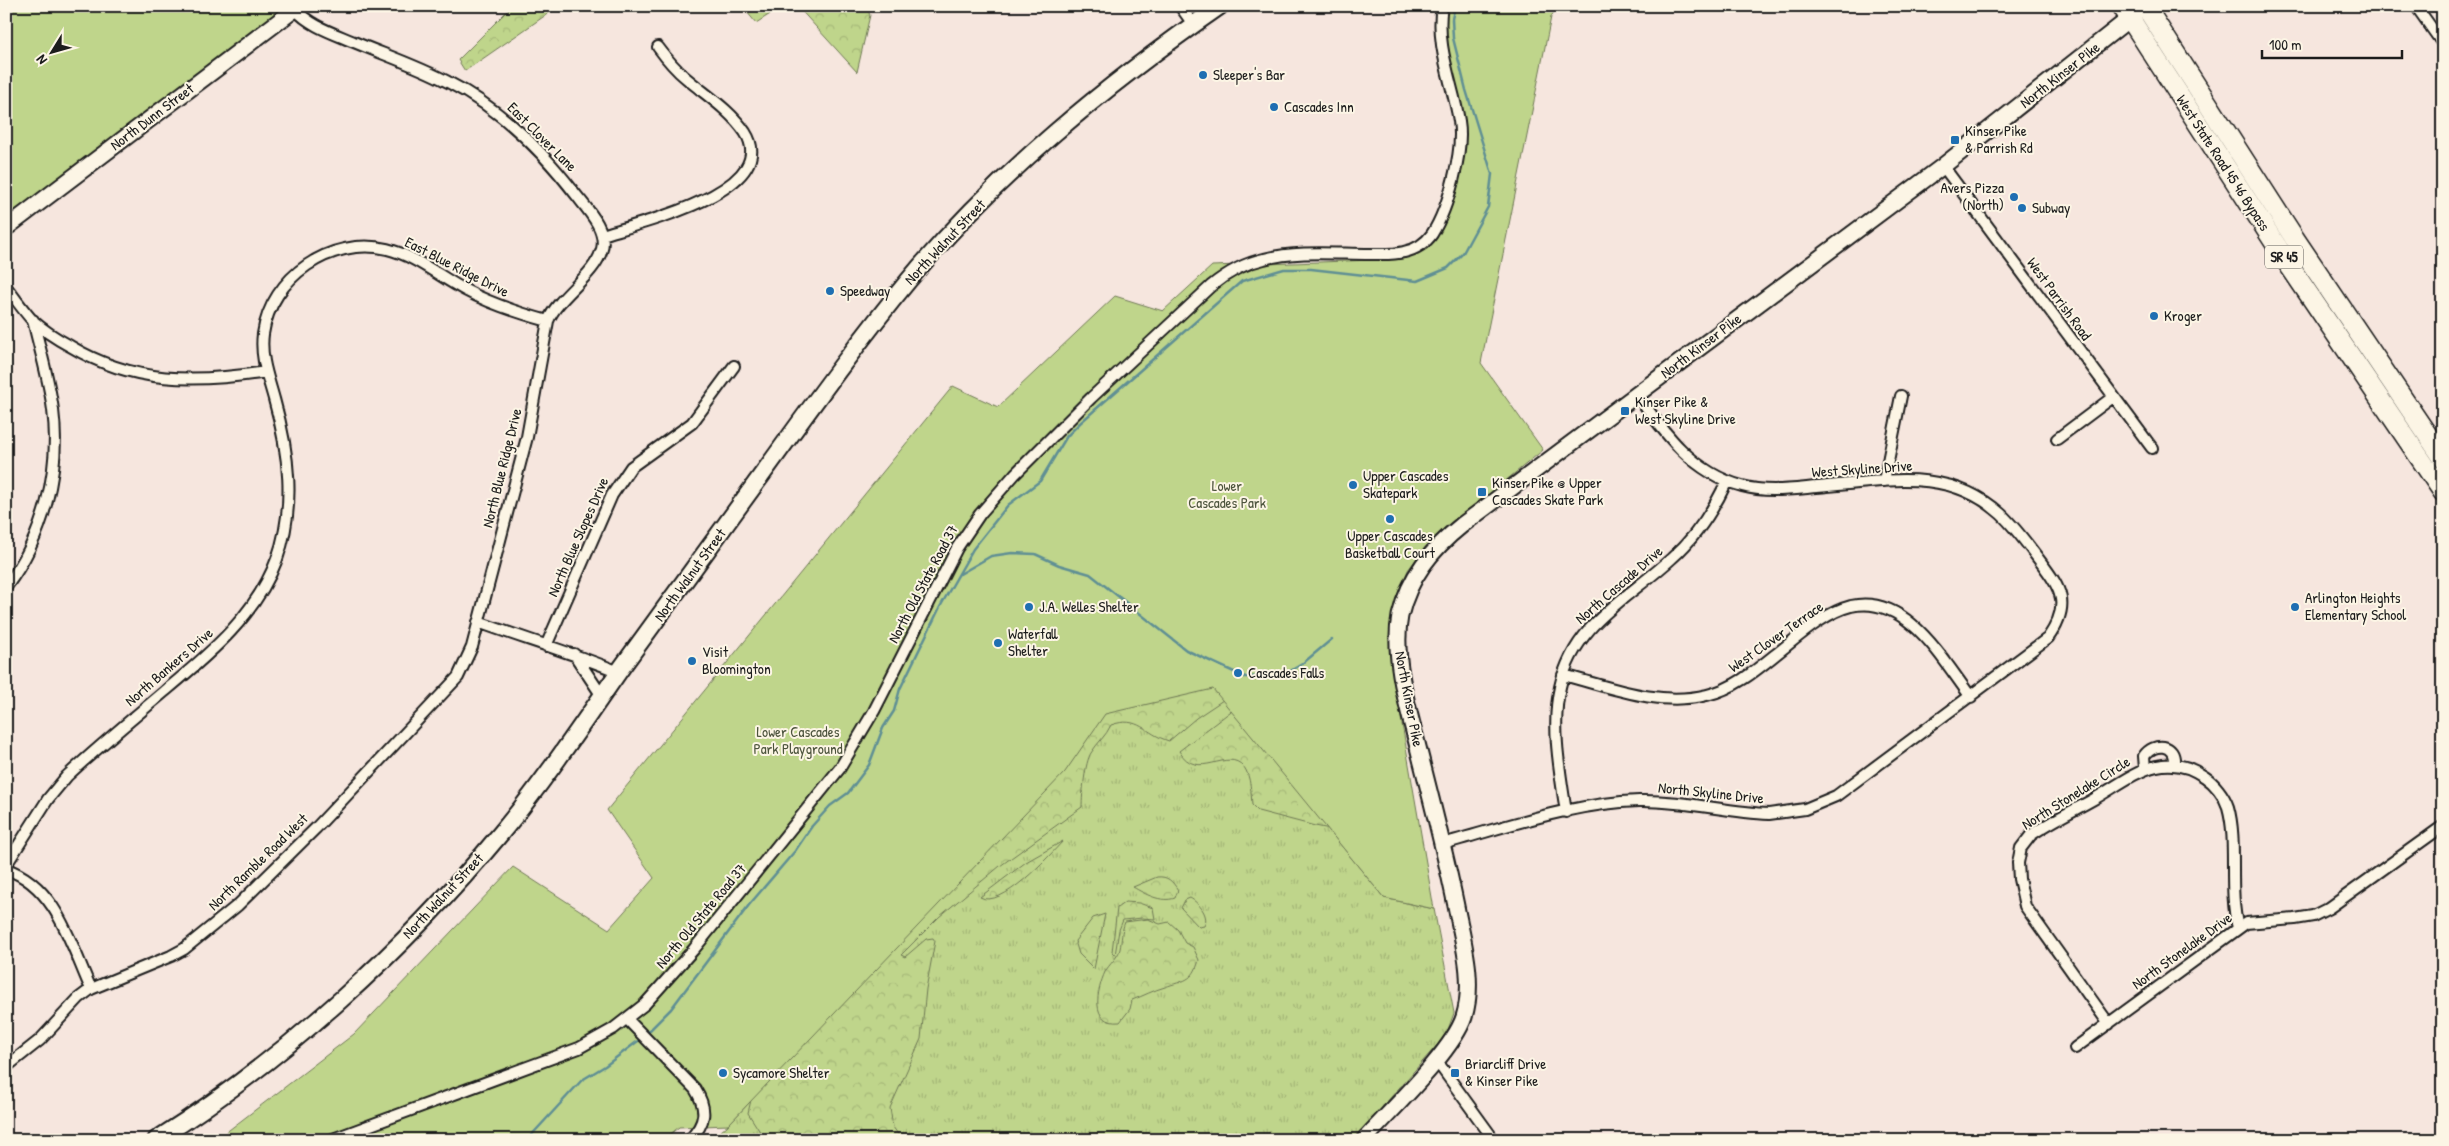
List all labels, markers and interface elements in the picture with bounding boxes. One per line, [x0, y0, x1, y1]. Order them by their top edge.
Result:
north arrow [28, 28, 78, 78]
scale bar [2262, 28, 2402, 60]
text: 100 m [2269, 34, 2302, 55]
street label: North Kinser Pike [2015, 37, 2104, 113]
text: N [31, 51, 51, 69]
place label: Sleeper's Bar [1213, 64, 1285, 85]
marker: Sleeper's Bar [1197, 69, 1209, 81]
street label: North Dunn Street [106, 78, 199, 155]
street label: West State Road 45 46 Bypass [2171, 91, 2275, 235]
place label: Cascades Inn [1284, 96, 1354, 117]
street label: East Clover Lane [503, 97, 582, 176]
marker: Cascades Inn [1268, 101, 1280, 113]
place label: Kinser Pike & Parrish Rd [1965, 120, 2033, 158]
marker: Kinser Pike & Parrish Rd [1949, 134, 1961, 146]
place label: Avers Pizza (North) [1940, 177, 2004, 215]
marker: Avers Pizza (North) [2008, 191, 2020, 203]
street label: North Walnut Street [899, 194, 990, 289]
place label: Subway [2032, 197, 2070, 218]
marker: Subway [2016, 202, 2028, 214]
street label: East Blue Ridge Drive [402, 231, 513, 302]
road number: SR 45 [2265, 246, 2303, 268]
street label: West Parrish Road [2022, 253, 2097, 345]
place label: Speedway [840, 280, 890, 301]
marker: Speedway [824, 285, 836, 297]
place label: Kroger [2164, 305, 2202, 326]
street label: North Kinser Pike [1656, 308, 1746, 383]
marker: Kroger [2148, 310, 2160, 322]
place label: Kinser Pike & West Skyline Drive [1635, 391, 1736, 429]
marker: Kinser Pike & West Skyline Drive [1619, 405, 1631, 417]
street label: North Blue Ridge Drive [477, 406, 526, 530]
street label: West Skyline Drive [1811, 455, 1913, 482]
place label: Upper Cascades Skatepark [1363, 465, 1449, 503]
place label: Kinser Pike @ Upper Cascades Skate Park [1492, 472, 1603, 510]
street label: North Blue Slopes Drive [542, 474, 613, 600]
park label: Lower Cascades Park [1188, 475, 1266, 513]
marker: Upper Cascades Skatepark [1347, 479, 1359, 491]
marker: Kinser Pike @ Upper Cascades Skate Park [1476, 486, 1488, 498]
marker: Upper Cascades Basketball Court [1384, 513, 1396, 525]
street label: North Old State Road 37 [883, 521, 963, 647]
street label: North Walnut Street [649, 523, 731, 625]
place label: Upper Cascades Basketball Court [1345, 525, 1436, 563]
street label: North Cascade Drive [1570, 541, 1667, 629]
place label: Arlington Heights Elementary School [2305, 587, 2406, 625]
place label: J.A. Welles Shelter [1039, 596, 1139, 617]
street label: West Clover Terrace [1724, 596, 1827, 677]
marker: J.A. Welles Shelter [1023, 601, 1035, 613]
marker: Arlington Heights Elementary School [2289, 601, 2301, 613]
street label: North Bankers Drive [120, 622, 217, 711]
place label: Waterfall Shelter [1008, 623, 1058, 661]
marker: Waterfall Shelter [992, 637, 1004, 649]
place label: Visit Bloomington [702, 641, 771, 679]
street label: North Kinser Pike [1390, 650, 1429, 748]
marker: Visit Bloomington [686, 655, 698, 667]
place label: Cascades Falls [1248, 662, 1325, 683]
marker: Cascades Falls [1232, 667, 1244, 679]
park label: Lower Cascades Park Playground [753, 721, 843, 759]
street label: North Stonelake Circle [2018, 751, 2134, 834]
street label: North Skyline Drive [1657, 777, 1765, 808]
street label: North Ramble Road West [203, 808, 313, 915]
street label: North Walnut Street [397, 848, 488, 943]
street label: North Old State Road 37 [650, 859, 751, 973]
street label: North Stonelake Drive [2127, 907, 2236, 994]
place label: Briarcliff Drive & Kinser Pike [1465, 1053, 1546, 1091]
place label: Sycamore Shelter [733, 1062, 830, 1083]
marker: Sycamore Shelter [717, 1067, 729, 1079]
marker: Briarcliff Drive & Kinser Pike [1449, 1067, 1461, 1079]

